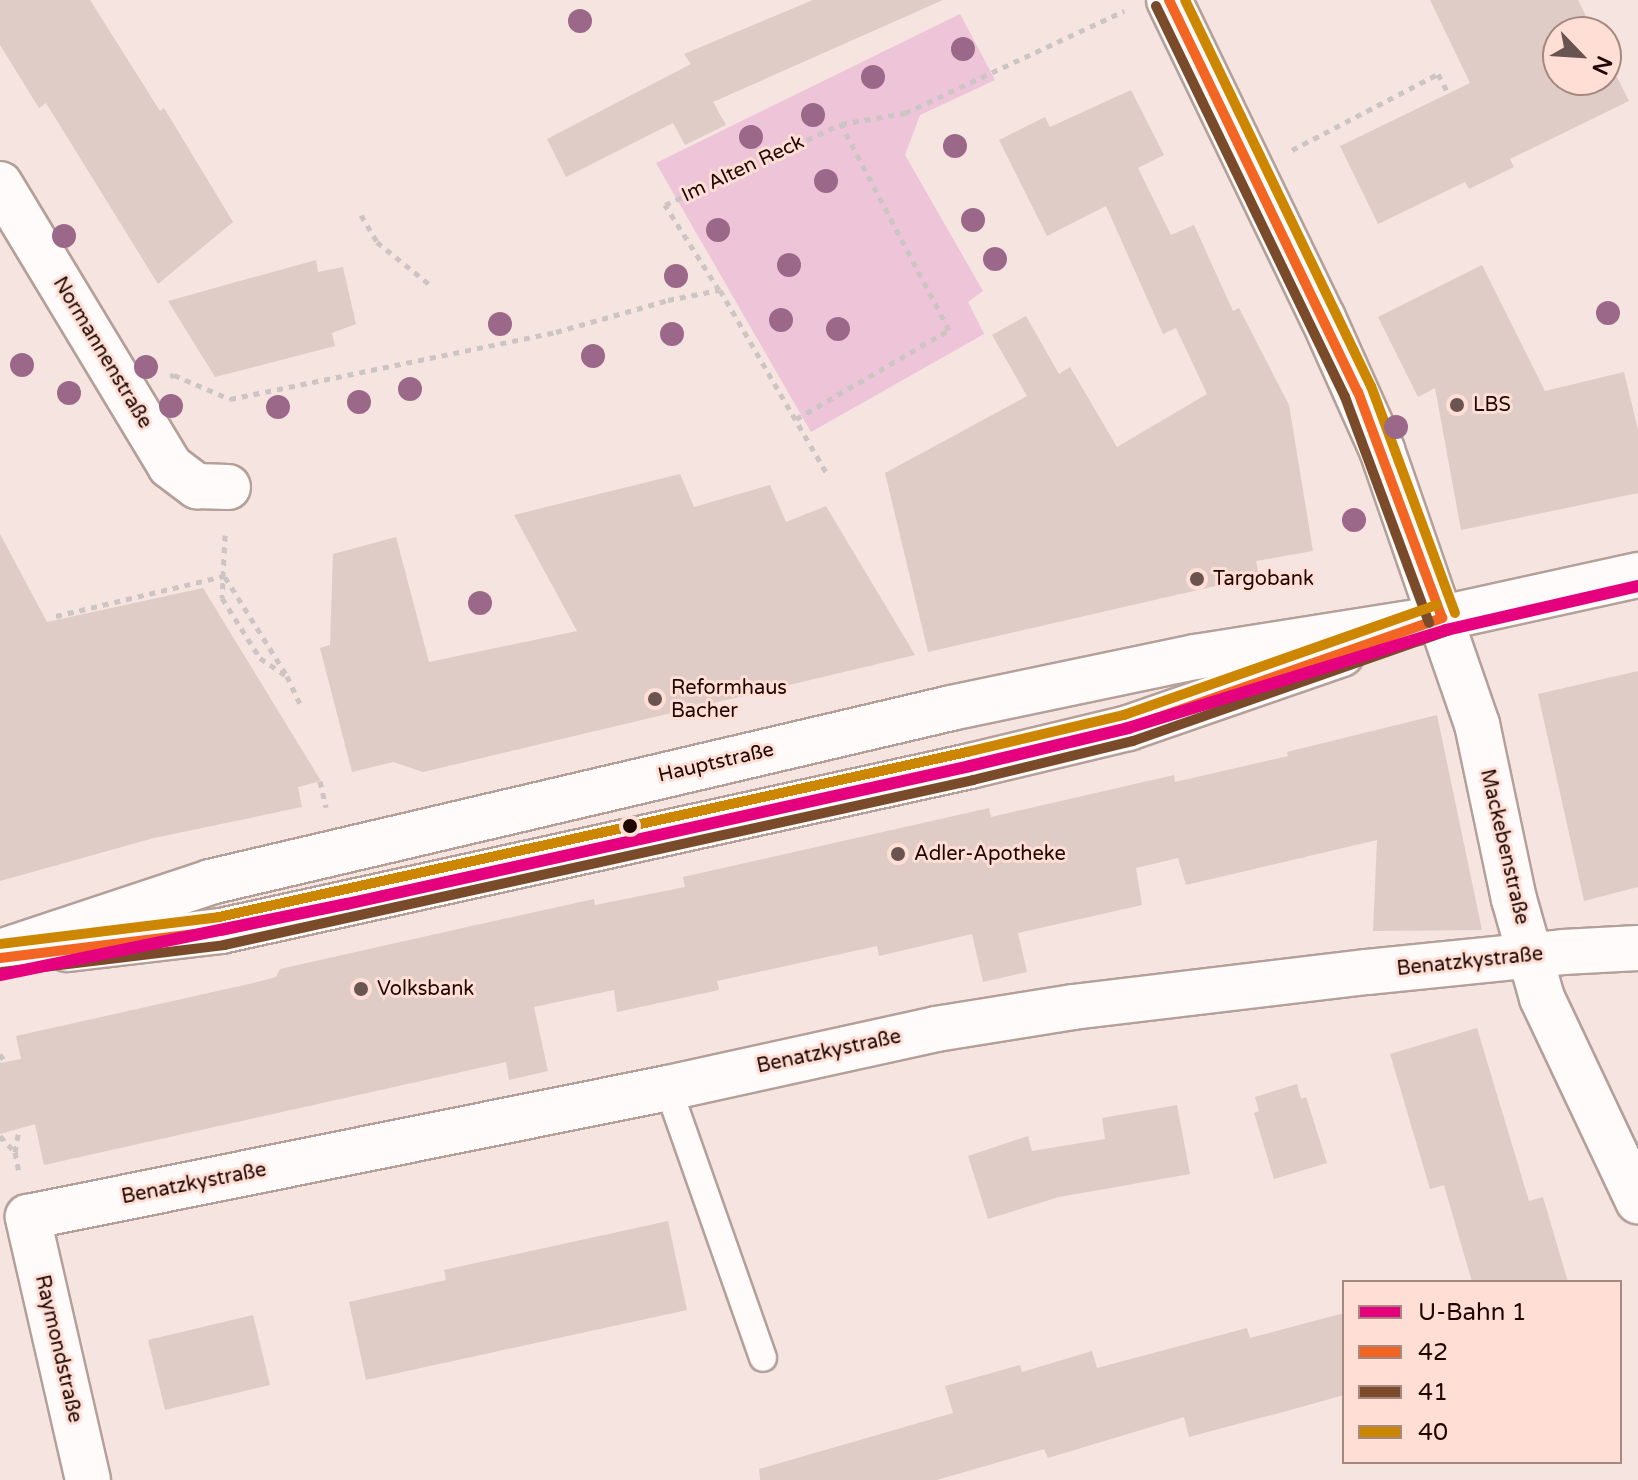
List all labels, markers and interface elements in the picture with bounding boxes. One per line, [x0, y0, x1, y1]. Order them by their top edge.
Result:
north arrow [1542, 16, 1622, 96]
text: N [1586, 52, 1617, 79]
street label: Im Alten Reck [678, 130, 808, 208]
street label: Normannenstraße [47, 273, 157, 433]
place label: LBS [1473, 393, 1511, 417]
marker: LBS [1448, 396, 1466, 414]
place label: Targobank [1213, 567, 1314, 591]
marker: Targobank [1188, 570, 1206, 588]
place label: Reformhaus Bacher [671, 676, 787, 723]
marker: Reformhaus Bacher [646, 690, 664, 708]
street label: Hauptstraße [656, 738, 776, 788]
street label: Mackebenstraße [1474, 767, 1534, 927]
unlabelled marker [622, 818, 638, 834]
place label: Adler-Apotheke [914, 842, 1066, 866]
marker: Adler-Apotheke [889, 845, 907, 863]
street label: Benatzkystraße [1396, 942, 1544, 982]
place label: Volksbank [377, 977, 474, 1001]
marker: Volksbank [352, 980, 370, 998]
street label: Benatzkystraße [755, 1025, 903, 1079]
street label: Benatzkystraße [120, 1158, 268, 1210]
street label: Raymondstraße [29, 1273, 87, 1425]
legend [1342, 1280, 1622, 1464]
text: U-Bahn 1 [1418, 1298, 1527, 1327]
text: 42 [1418, 1338, 1448, 1367]
text: 41 [1418, 1378, 1448, 1407]
text: 40 [1418, 1418, 1448, 1447]

